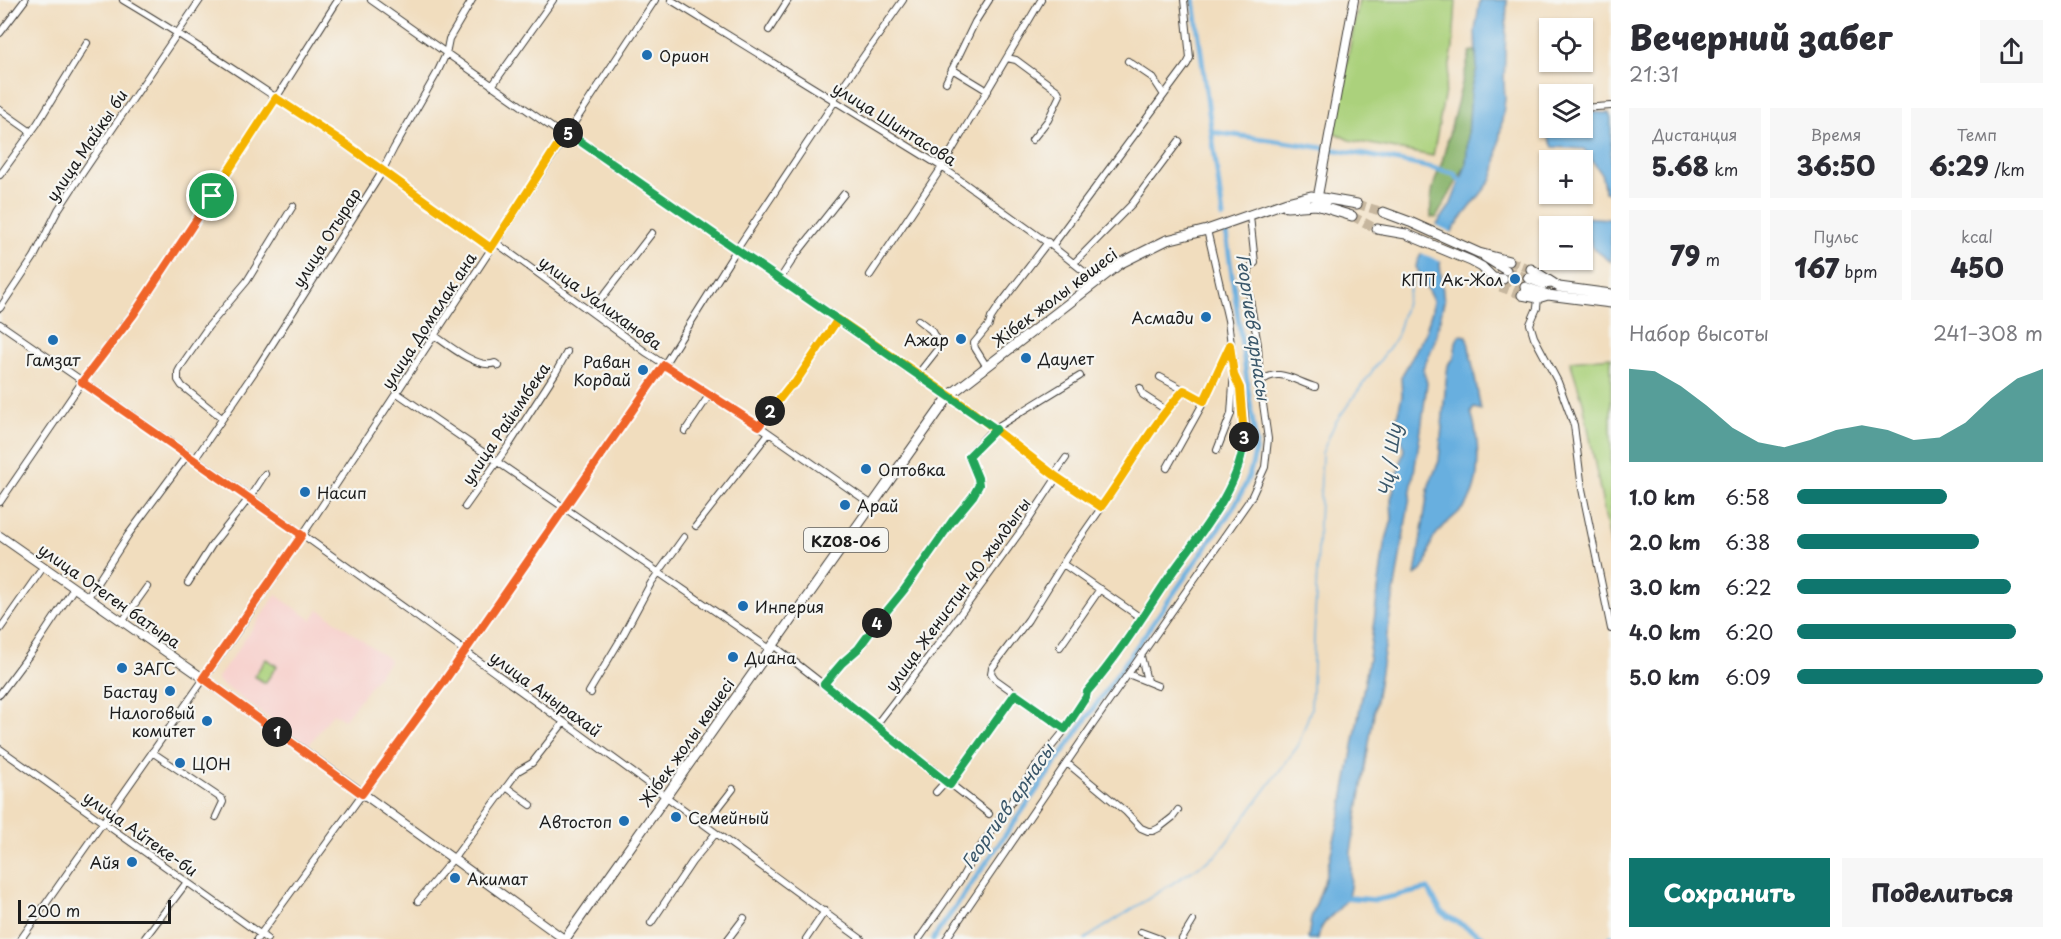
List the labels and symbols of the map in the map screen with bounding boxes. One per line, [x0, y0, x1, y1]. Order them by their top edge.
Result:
place label: Орион [659, 43, 709, 67]
marker: Орион [640, 48, 654, 62]
street label: улица Шинтасова [828, 75, 962, 171]
street label: улица Майкы би [40, 84, 132, 206]
pin: 5 [553, 118, 583, 148]
pin [186, 170, 237, 221]
street label: улица Отырар [286, 182, 366, 292]
street label: Жібек жолы көшесі [986, 242, 1122, 352]
street label: улица Домалак ана [375, 247, 481, 393]
street label: улица Уалиханова [534, 249, 668, 355]
water label: Георгиев арнасы [1230, 252, 1278, 404]
place label: КПП Ак-Жол [1401, 267, 1503, 291]
marker: КПП Ак-Жол [1508, 272, 1522, 286]
place label: Асмади [1132, 305, 1194, 329]
marker: Асмади [1199, 310, 1213, 324]
place label: Ажар [904, 327, 949, 351]
marker: Ажар [954, 332, 968, 346]
marker: Гамзат [46, 333, 60, 347]
place label: Даулет [1037, 346, 1094, 370]
place label: Гамзат [26, 347, 81, 371]
place label: Раван Кордай [573, 349, 631, 391]
marker: Даулет [1019, 351, 1033, 365]
street label: улица Райымбека [455, 357, 555, 489]
marker: Раван Кордай [636, 363, 650, 377]
pin: 2 [755, 396, 785, 426]
water label: Чү / Шу [1371, 421, 1408, 498]
pin: 3 [1229, 422, 1259, 452]
place label: Оптовка [878, 457, 945, 481]
marker: Оптовка [859, 462, 873, 476]
place label: Насип [317, 480, 367, 504]
marker: Насип [298, 485, 312, 499]
street label: улица Женистин 40 жылдыгы [878, 492, 1036, 696]
place label: Арай [857, 493, 899, 517]
marker: Арай [838, 498, 852, 512]
road number: KZ08-06 [804, 528, 888, 552]
street label: улица Отеген батыра [34, 537, 186, 653]
place label: Инперия [755, 594, 824, 618]
marker: Инперия [736, 599, 750, 613]
pin: 4 [862, 608, 892, 638]
street label: улица Анырахай [485, 644, 607, 742]
place label: Диана [744, 645, 796, 669]
marker: Диана [726, 650, 740, 664]
place label: ЗАГС [133, 656, 176, 680]
marker: ЗАГС [115, 661, 129, 675]
street label: Жібек жолы көшесі [633, 673, 739, 811]
place label: Бастау [103, 679, 158, 703]
marker: Бастау [163, 684, 177, 698]
place label: Налоговый комитет [109, 700, 195, 742]
marker: Налоговый комитет [200, 714, 214, 728]
pin: 1 [262, 717, 292, 747]
water label: Георгиев арнасы [954, 737, 1061, 874]
place label: ЦОН [192, 751, 231, 775]
marker: ЦОН [173, 756, 187, 770]
street label: улица Айтеке-би [79, 784, 203, 882]
place label: Семейный [688, 805, 769, 829]
place label: Автостоп [539, 809, 612, 833]
marker: Семейный [669, 810, 683, 824]
marker: Автостоп [617, 814, 631, 828]
place label: Айя [90, 850, 120, 874]
marker: Айя [125, 855, 139, 869]
place label: Акимат [467, 866, 528, 890]
marker: Акимат [448, 871, 462, 885]
scale bar [18, 897, 171, 924]

